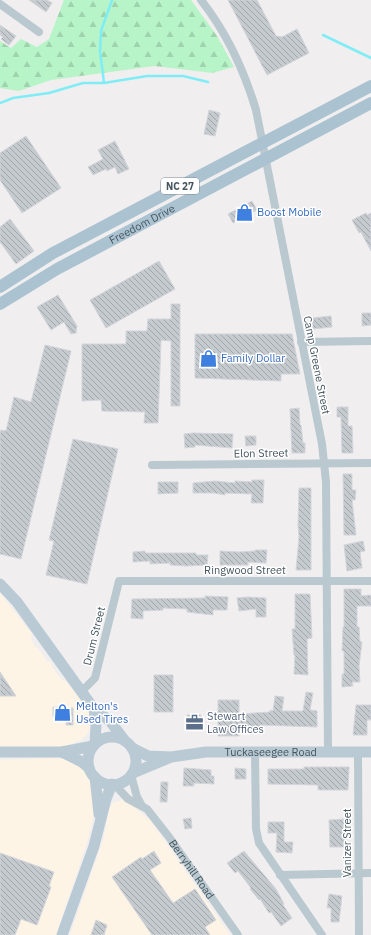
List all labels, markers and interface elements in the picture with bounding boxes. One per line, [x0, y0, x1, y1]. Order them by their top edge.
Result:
road number: NC 27 [161, 178, 199, 194]
street label: Freedom Drive [107, 201, 177, 247]
shop icon: Boost Mobile [234, 202, 254, 222]
place label: Boost Mobile [257, 205, 322, 219]
street label: Camp Greene Street [301, 315, 333, 416]
shop icon: Family Dollar [198, 348, 218, 368]
place label: Family Dollar [221, 351, 285, 365]
street label: Elon Street [234, 446, 289, 460]
street label: Ringwood Street [204, 563, 286, 577]
street label: Drum Street [80, 605, 108, 667]
place label: Melton's Used Tires [76, 699, 128, 726]
shop icon: Melton's Used Tires [53, 702, 73, 722]
place label: Stewart Law Offices [207, 709, 264, 736]
office icon: Stewart Law Offices [184, 712, 204, 732]
street label: Tuckaseegee Road [225, 745, 317, 759]
street label: Vanizer Street [340, 808, 354, 878]
street label: Berryhill Road [166, 837, 217, 902]

